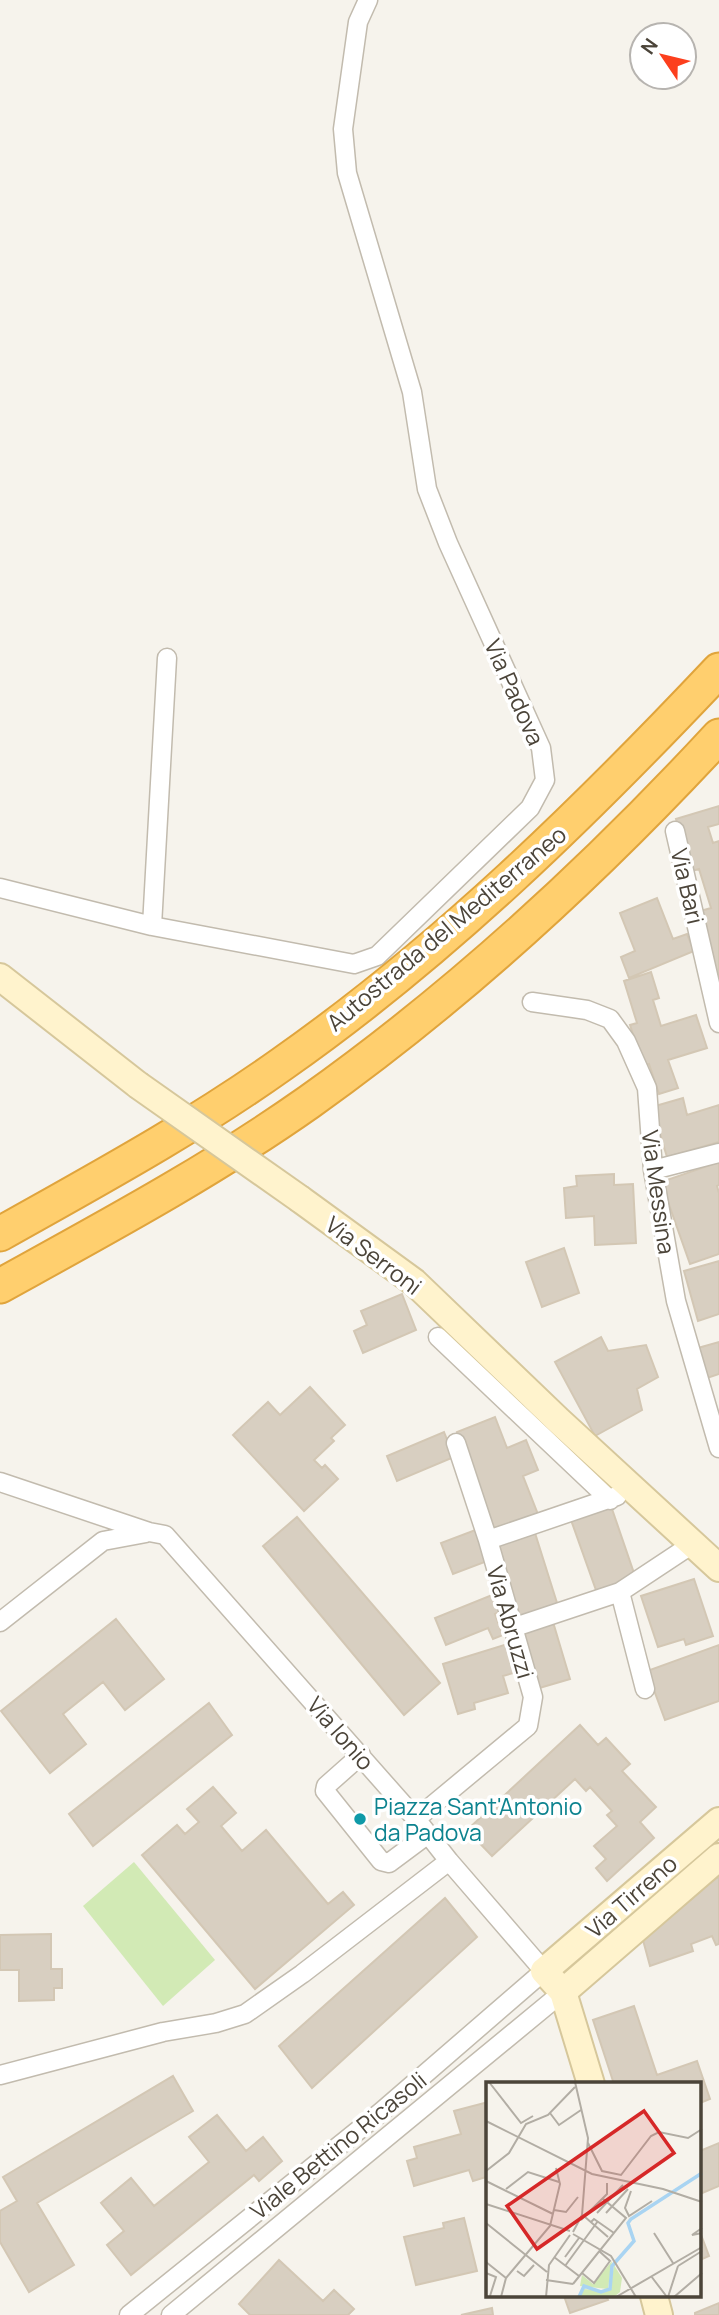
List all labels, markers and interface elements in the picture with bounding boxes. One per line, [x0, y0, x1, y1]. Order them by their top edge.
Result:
north arrow [628, 21, 698, 91]
text: N [635, 33, 664, 59]
street label: Via Padova [477, 634, 553, 750]
street label: Autostrada del Mediterraneo [319, 818, 573, 1038]
street label: Via Bari [664, 845, 712, 927]
street label: Via Messina [634, 1128, 684, 1256]
street label: Via Serroni [319, 1208, 429, 1302]
street label: Via Abruzzi [480, 1562, 542, 1682]
street label: Via Ionio [300, 1689, 382, 1777]
place label: Piazza Sant'Antonio da Padova [374, 1790, 582, 1848]
marker: Piazza Sant'Antonio da Padova [352, 1811, 368, 1827]
street label: Via Tirreno [578, 1847, 684, 1945]
street label: Viale Bettino Ricasoli [243, 2064, 433, 2226]
inset map [486, 2082, 702, 2298]

